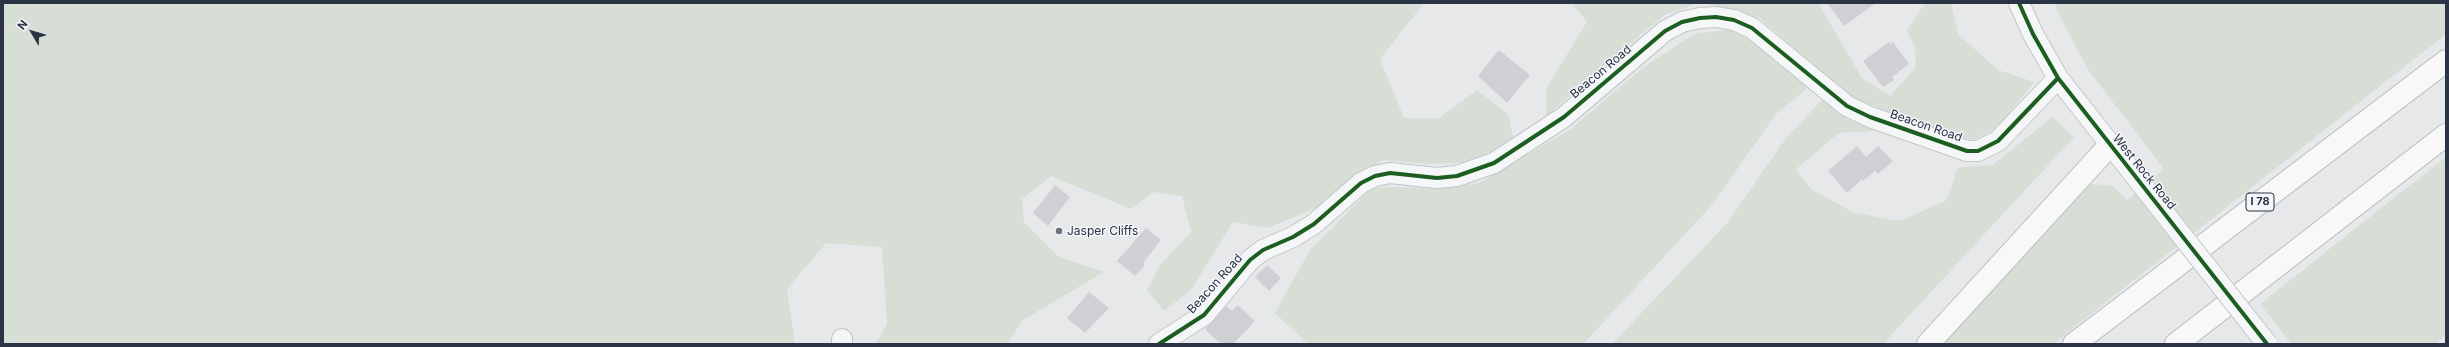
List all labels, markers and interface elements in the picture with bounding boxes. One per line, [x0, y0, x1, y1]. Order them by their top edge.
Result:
north arrow [12, 12, 52, 52]
text: N [14, 17, 31, 32]
street label: Beacon Road [1568, 42, 1634, 102]
street label: Beacon Road [1888, 107, 1964, 145]
street label: West Rock Road [2109, 132, 2179, 212]
road number: I 78 [2246, 193, 2274, 211]
place label: Jasper Cliffs [1067, 224, 1138, 238]
marker: Jasper Cliffs [1054, 226, 1064, 236]
street label: Beacon Road [1185, 251, 1245, 317]

